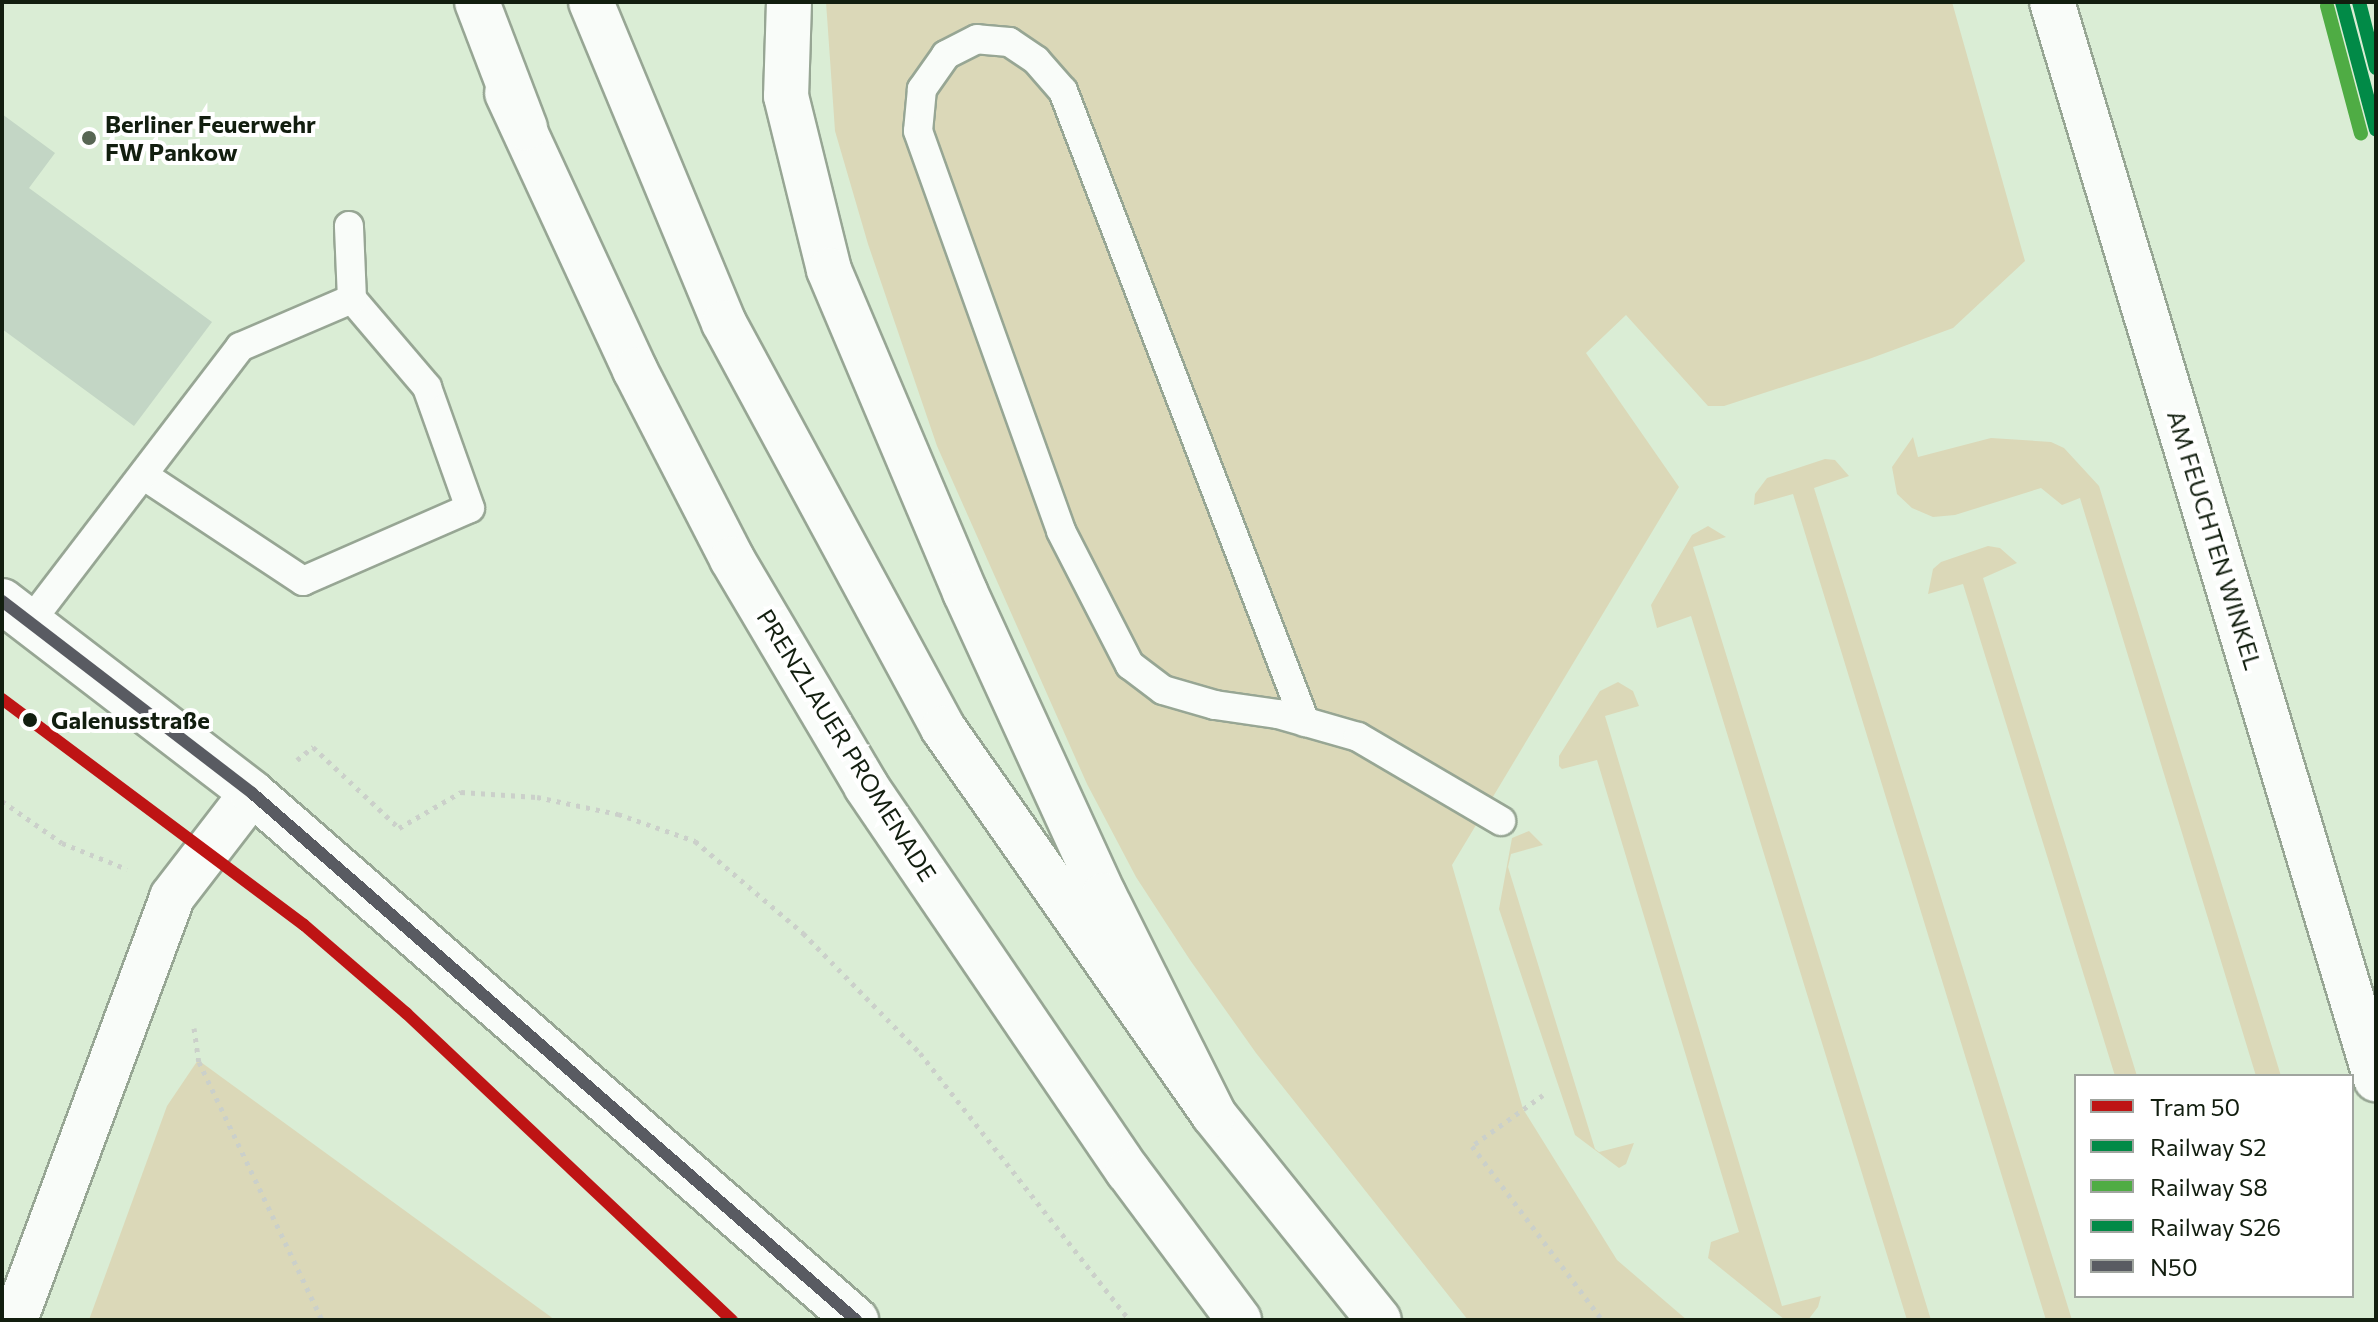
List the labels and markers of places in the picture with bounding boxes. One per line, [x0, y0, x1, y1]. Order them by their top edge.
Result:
place label: Berliner Feuerwehr FW Pankow [105, 110, 316, 166]
marker: Berliner Feuerwehr FW Pankow [80, 129, 98, 147]
marker: Galenusstraße [16, 706, 44, 734]
place label: Galenusstraße [51, 706, 210, 734]

